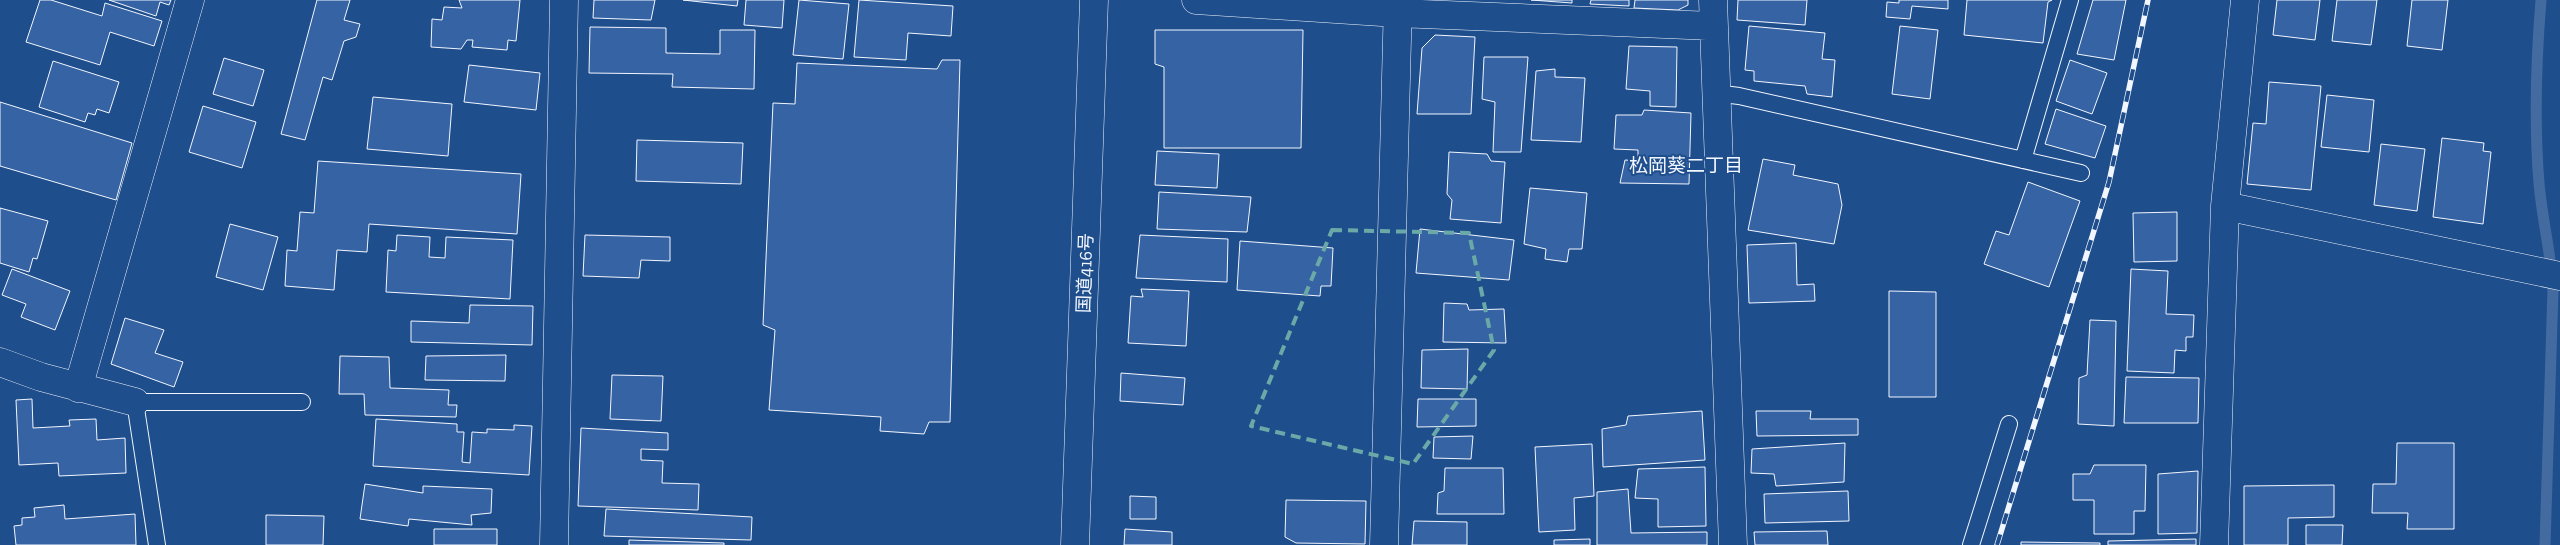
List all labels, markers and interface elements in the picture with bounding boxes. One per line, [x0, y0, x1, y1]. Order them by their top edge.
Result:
district label: 松岡葵二丁目 [1629, 154, 1743, 177]
street label: 国道416号 [1073, 233, 1097, 313]

